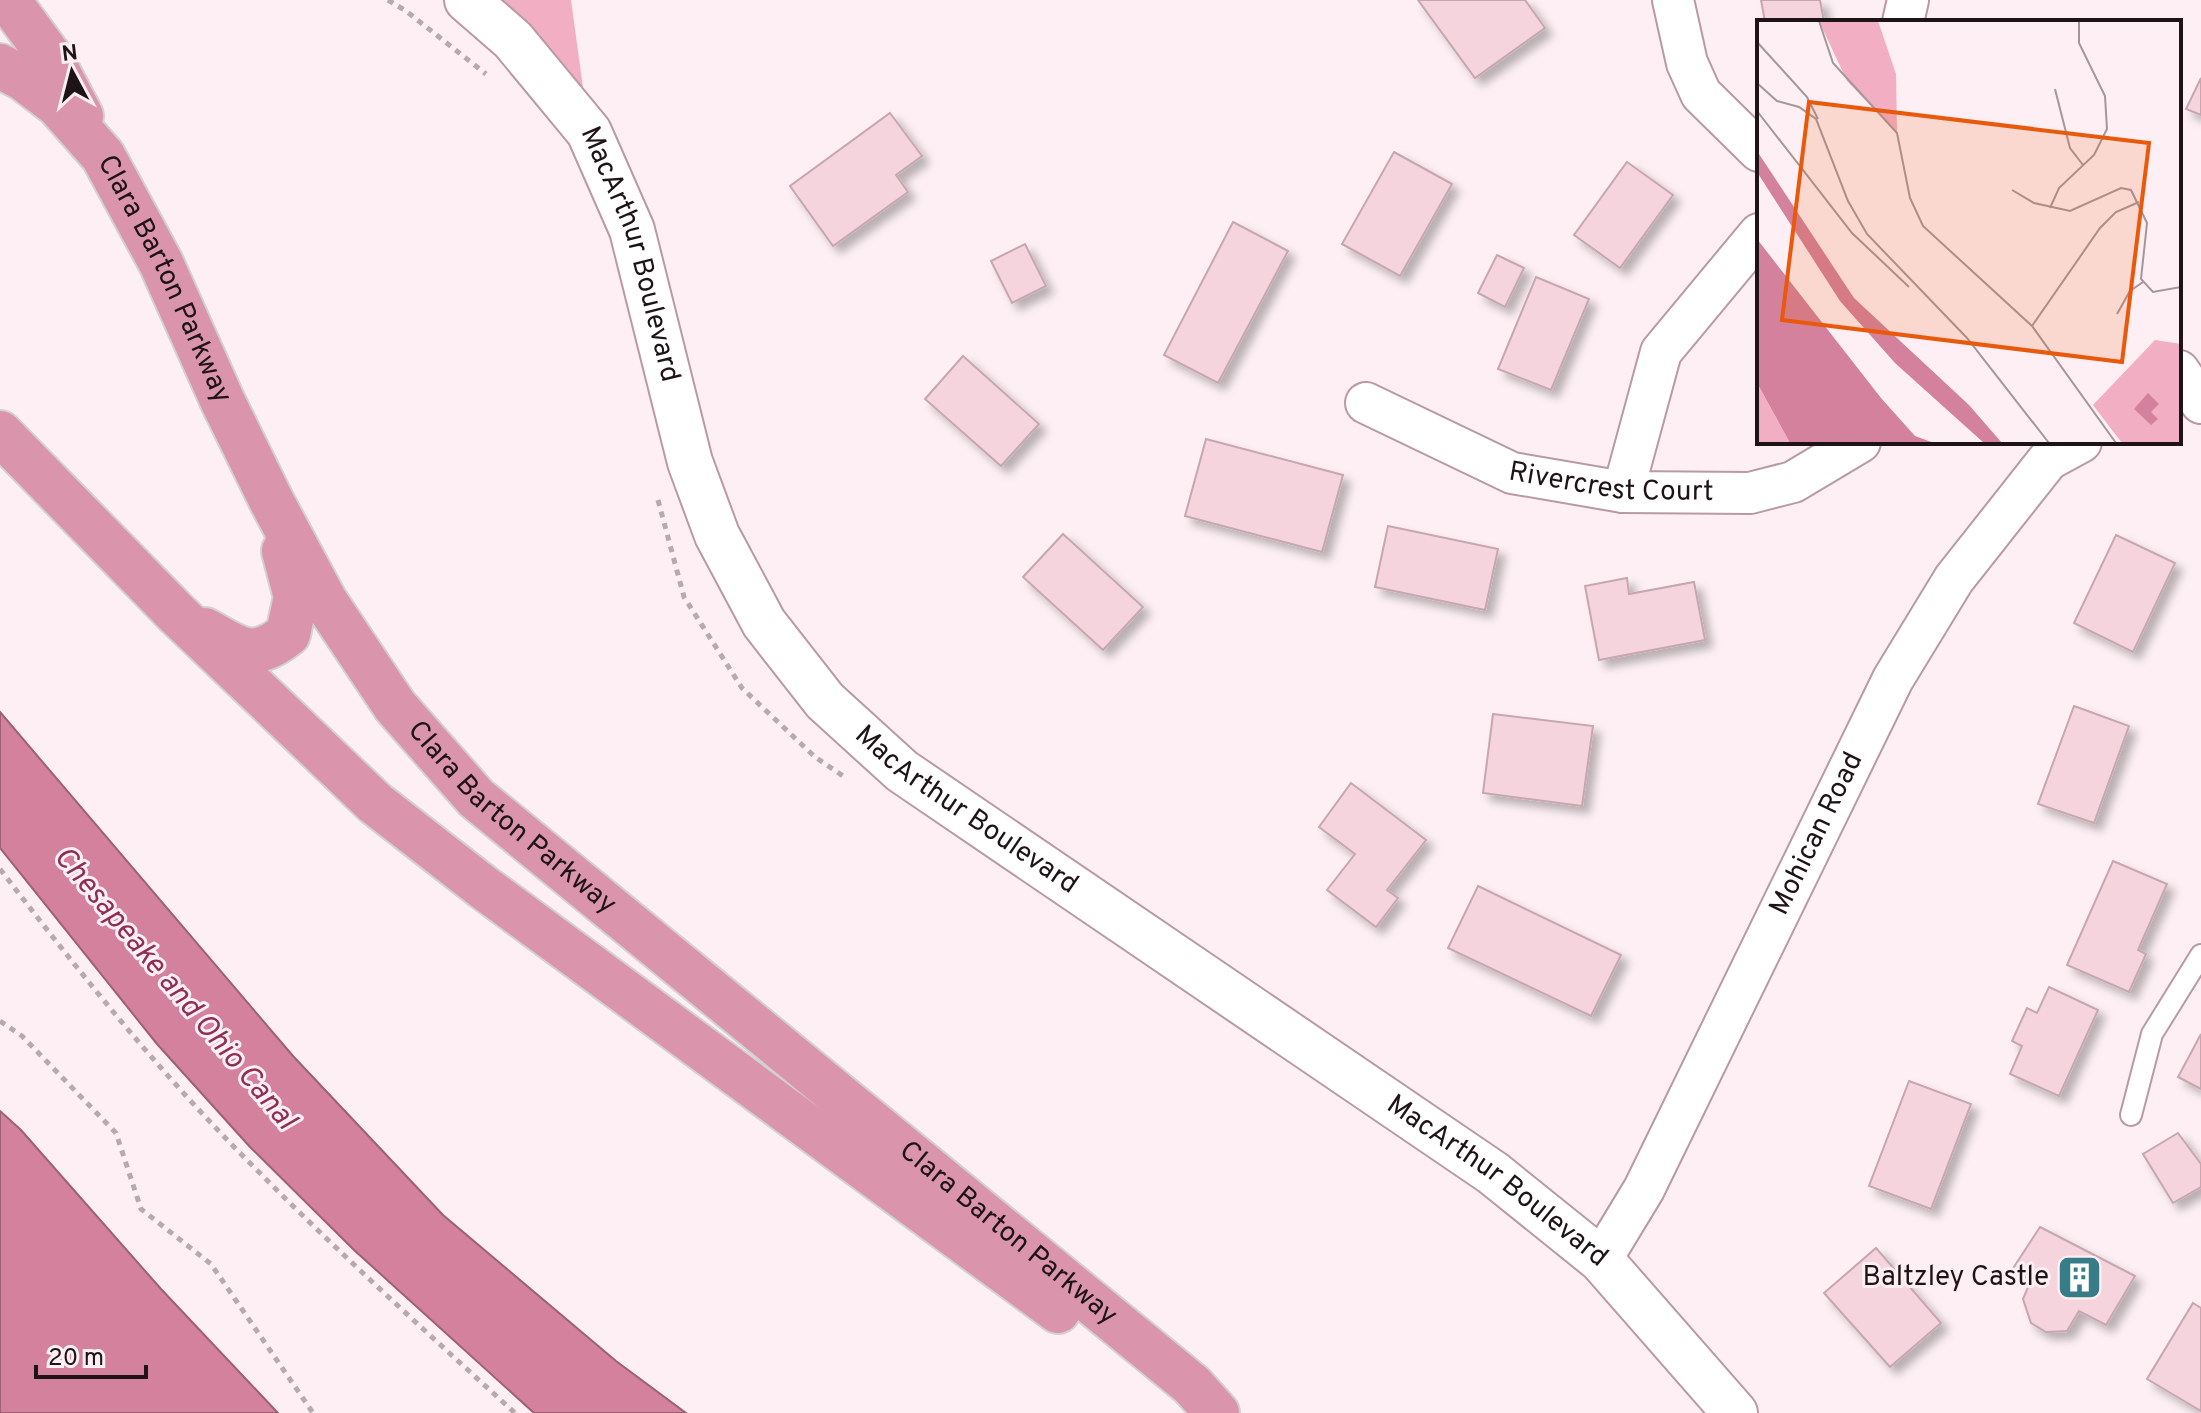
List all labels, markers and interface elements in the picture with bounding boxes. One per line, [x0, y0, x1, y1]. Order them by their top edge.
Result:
inset map [1757, 20, 2181, 444]
north arrow [32, 32, 112, 112]
text: N [60, 40, 79, 69]
street label: MacArthur Boulevard [571, 121, 687, 386]
street label: Clara Barton Parkway [88, 149, 239, 409]
street label: Rivercrest Court [1506, 455, 1714, 511]
street label: Clara Barton Parkway [399, 714, 623, 923]
street label: MacArthur Boulevard [846, 718, 1084, 903]
street label: Mohican Road [1762, 747, 1872, 922]
water label: Chesapeake and Ohio Canal [45, 840, 304, 1139]
street label: MacArthur Boulevard [1379, 1088, 1615, 1276]
street label: Clara Barton Parkway [891, 1134, 1124, 1334]
building icon: Baltzley Castle [2056, 1254, 2104, 1302]
place label: Baltzley Castle [1862, 1260, 2049, 1296]
scale bar [36, 1329, 146, 1379]
text: 20 m [48, 1344, 104, 1374]

